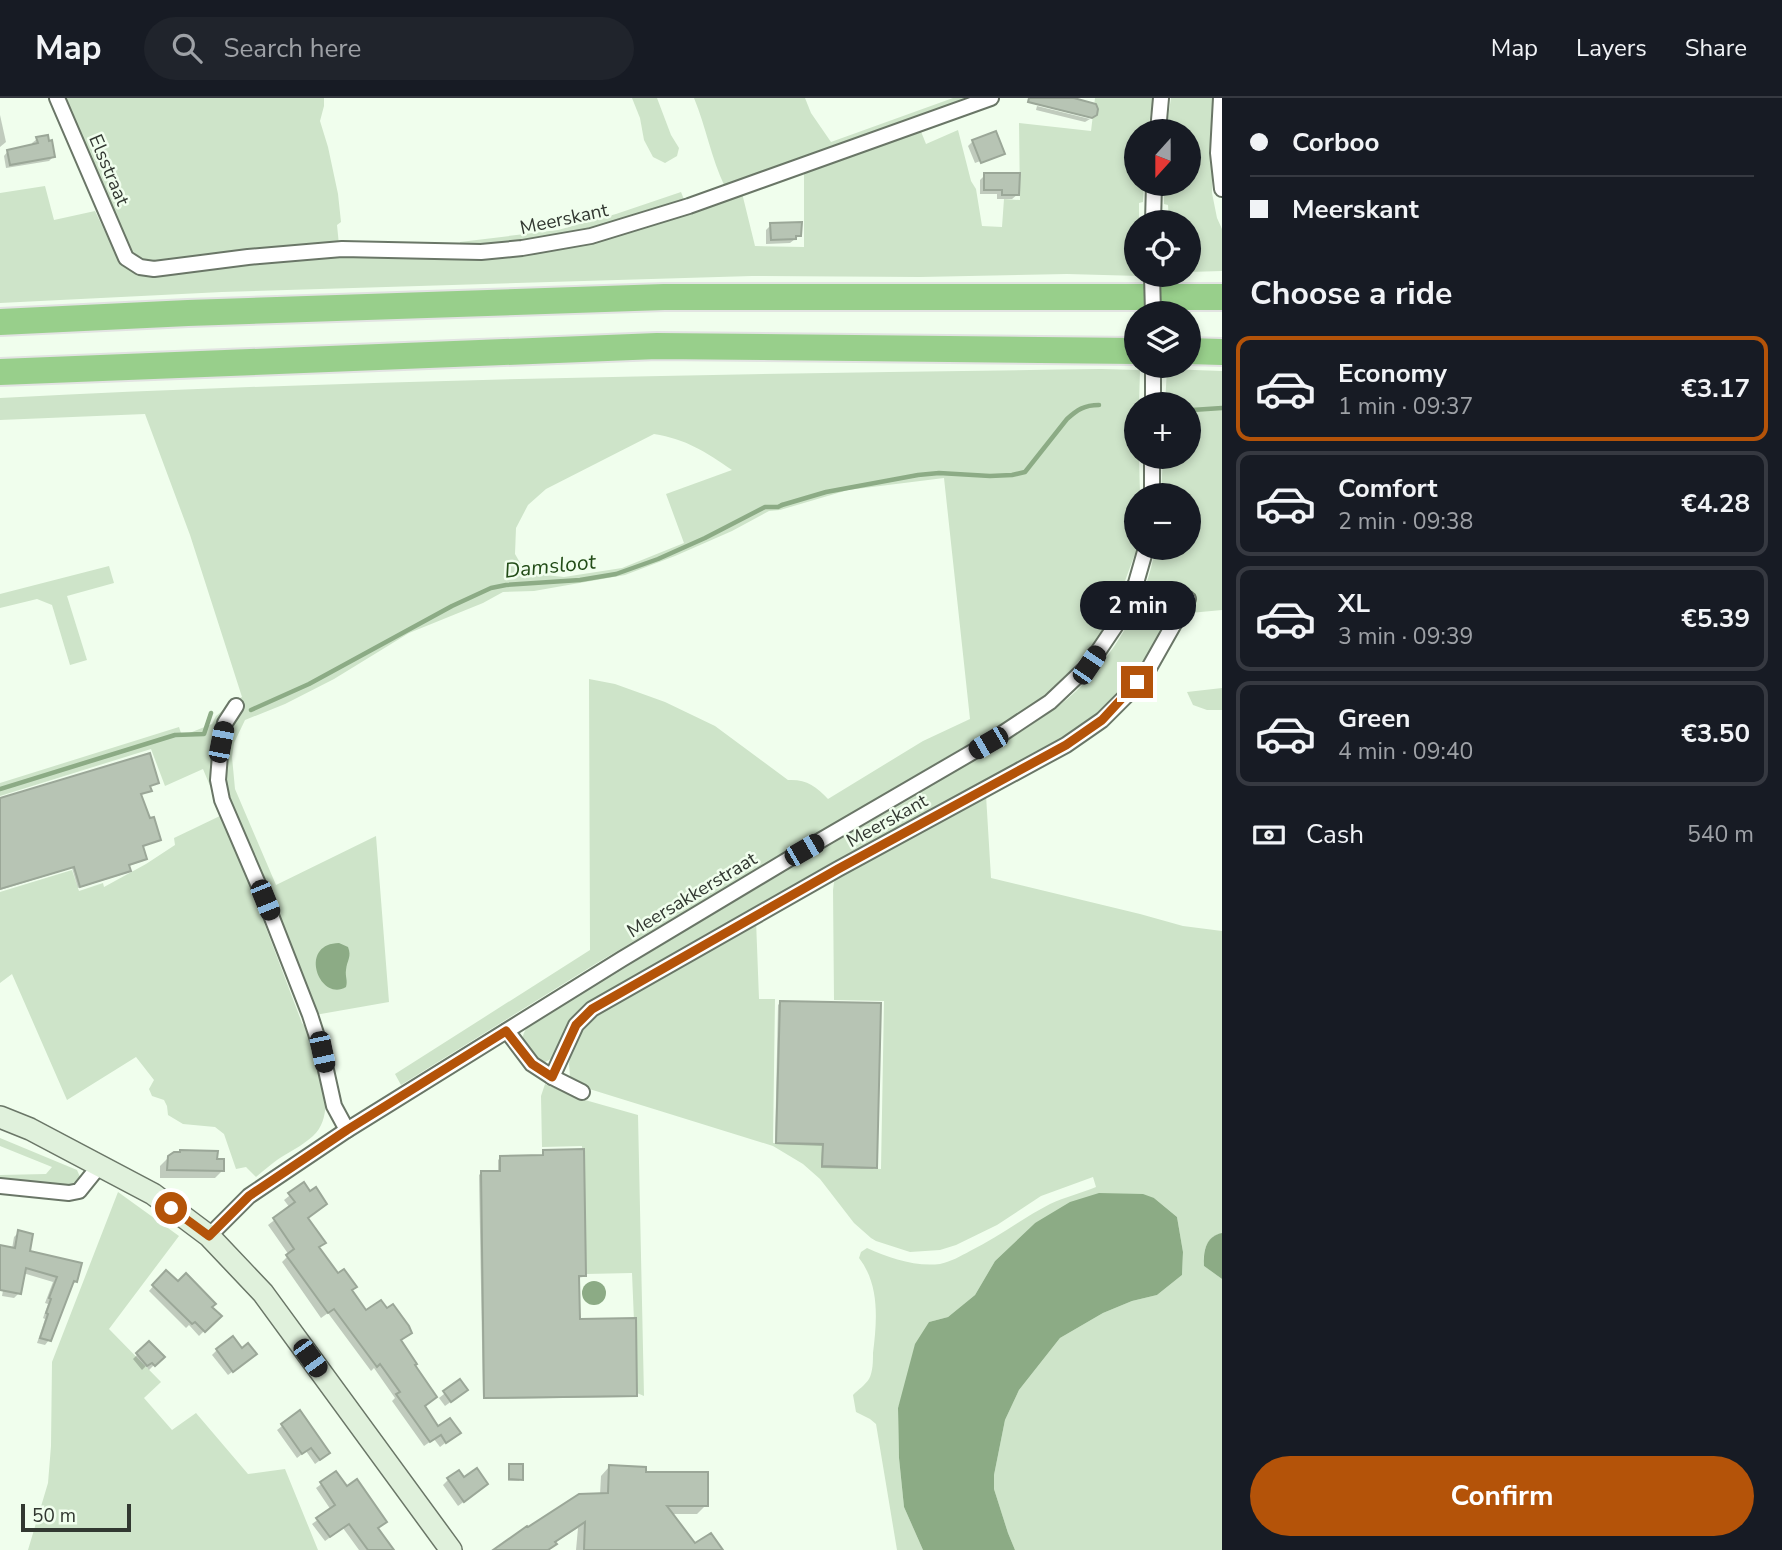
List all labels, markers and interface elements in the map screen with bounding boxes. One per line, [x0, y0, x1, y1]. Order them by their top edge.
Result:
search box [144, 17, 634, 80]
text: Map [35, 26, 102, 71]
icon: search [168, 29, 206, 67]
text: Search here [224, 31, 361, 66]
text: Map [1491, 32, 1538, 64]
text: Layers [1576, 32, 1647, 64]
text: Share [1685, 32, 1747, 64]
north arrow [1124, 119, 1200, 196]
map controls [1124, 119, 1201, 560]
text: Corboo [1292, 125, 1379, 160]
street label: Elsstraat [82, 130, 136, 210]
text: Meerskant [1292, 192, 1419, 227]
street label: Meerskant [518, 197, 611, 241]
button: locate [1124, 210, 1201, 287]
text: Choose a ride [1250, 272, 1452, 315]
button: layers [1124, 301, 1201, 378]
text: Economy [1338, 356, 1447, 391]
icon: car [1254, 357, 1317, 420]
text: €3.17 [1681, 371, 1750, 406]
text: 1 min · 09:37 [1338, 391, 1473, 422]
button: + [1124, 392, 1201, 469]
text: Comfort [1338, 471, 1438, 506]
icon: car [1254, 472, 1317, 535]
button: − [1124, 483, 1201, 560]
text: €4.28 [1681, 486, 1750, 521]
text: 2 min · 09:38 [1338, 506, 1473, 537]
water label: Damsloot [503, 547, 598, 585]
callout: 2 min [1079, 580, 1195, 630]
text: XL [1338, 586, 1370, 621]
icon: car [1254, 587, 1317, 650]
text: 2 min [1108, 590, 1168, 621]
text: €5.39 [1681, 601, 1750, 636]
text: 3 min · 09:39 [1338, 621, 1473, 652]
car [1069, 642, 1110, 688]
route end [1121, 666, 1153, 698]
text: Green [1338, 701, 1411, 736]
icon: car [1254, 702, 1317, 765]
text: €3.50 [1681, 716, 1750, 751]
car [207, 719, 236, 765]
car [965, 723, 1012, 763]
text: 4 min · 09:40 [1338, 736, 1473, 767]
street label: Meerskant [842, 788, 933, 854]
icon: cash [1250, 816, 1288, 854]
text: Cash [1306, 817, 1364, 852]
text: 540 m [1687, 819, 1754, 850]
car [781, 830, 828, 870]
street label: Meersakkerstraat [622, 846, 762, 944]
car [248, 877, 283, 923]
car [308, 1029, 337, 1075]
route start [155, 1192, 187, 1224]
car [290, 1335, 331, 1381]
button: Confirm [1250, 1456, 1754, 1536]
scale bar [21, 1501, 131, 1533]
text: 50 m [32, 1503, 76, 1529]

